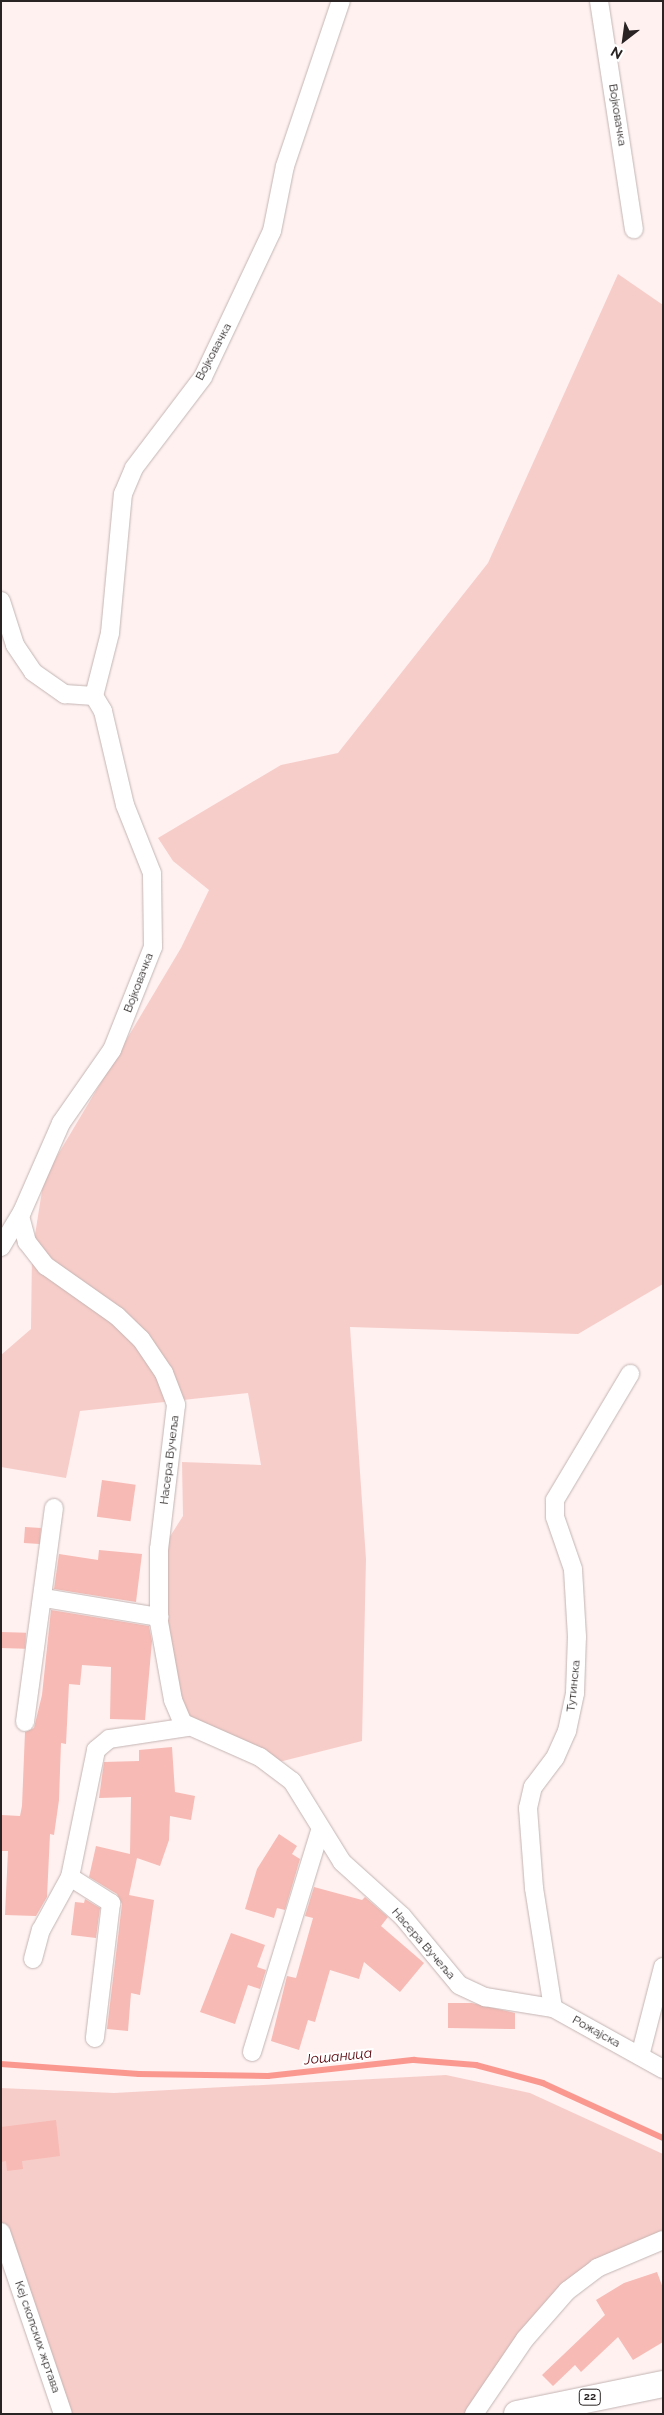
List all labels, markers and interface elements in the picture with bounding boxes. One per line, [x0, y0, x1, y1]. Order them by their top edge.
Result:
north arrow [599, 15, 649, 65]
text: N [608, 43, 625, 63]
street label: Војковачка [605, 83, 629, 147]
street label: Војковачка [193, 321, 235, 383]
street label: Војковачка [121, 951, 157, 1015]
street label: Насера Вучеља [157, 1415, 183, 1505]
street label: Тутинска [564, 1659, 584, 1713]
street label: Насера Вучеља [388, 1905, 458, 1983]
street label: Рожајска [569, 2013, 623, 2051]
water label: Јошаница [303, 2044, 373, 2068]
street label: Кеј скопских жртава [11, 2279, 63, 2395]
road number: 22 [579, 2388, 601, 2406]

